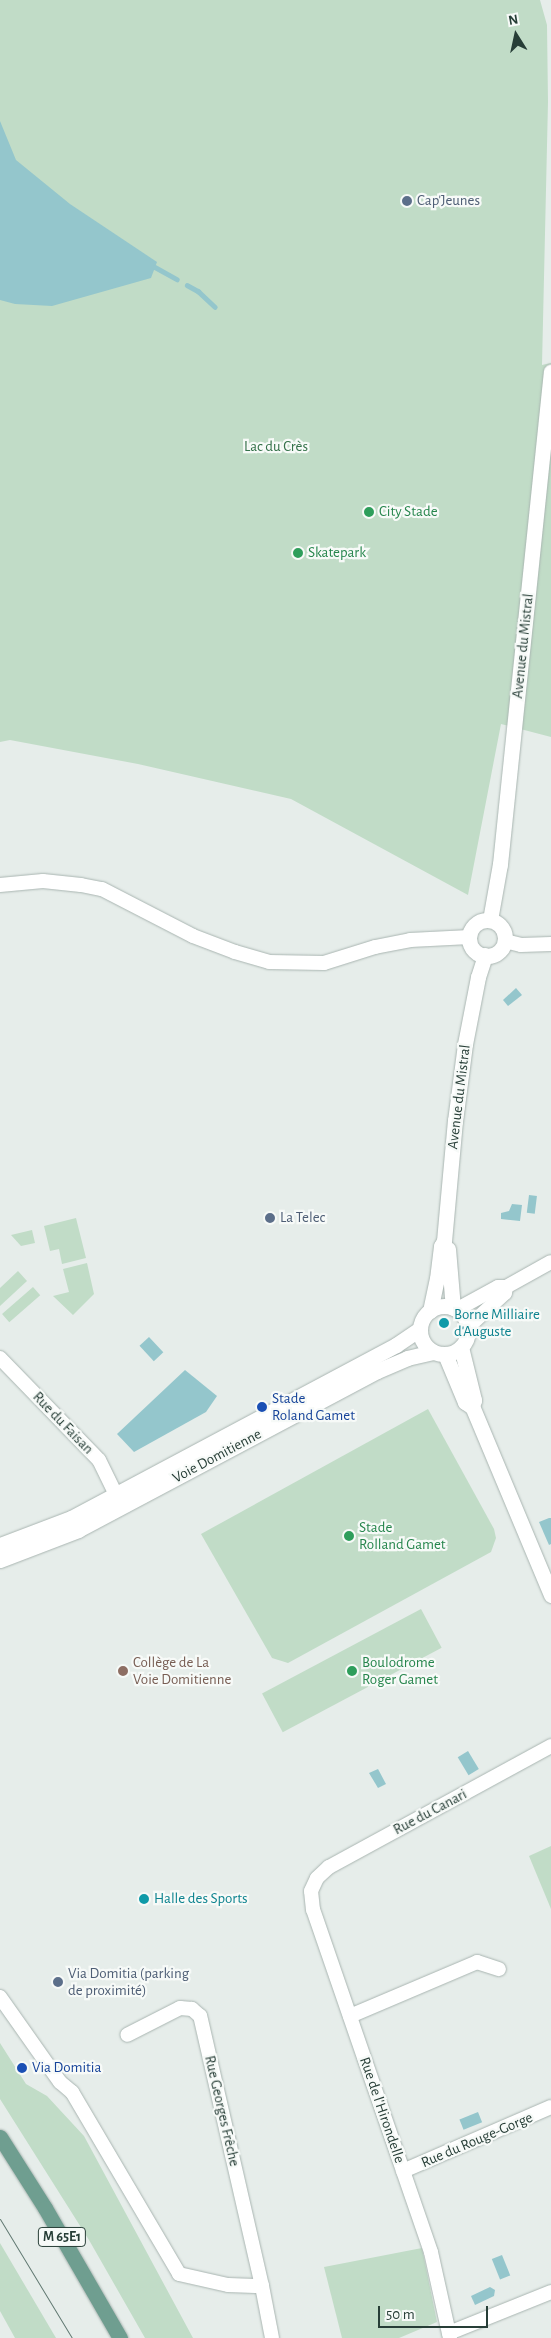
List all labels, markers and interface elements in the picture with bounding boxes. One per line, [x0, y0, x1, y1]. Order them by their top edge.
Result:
north arrow [491, 10, 541, 60]
text: N [507, 12, 519, 28]
place label: Cap'Jeunes [417, 192, 480, 210]
marker: Cap'Jeunes [401, 195, 413, 207]
park label: Lac du Crès [244, 438, 308, 456]
place label: City Stade [379, 503, 438, 521]
marker: City Stade [363, 506, 375, 518]
place label: Skatepark [308, 544, 366, 562]
marker: Skatepark [292, 547, 304, 559]
street label: Avenue du Mistral [509, 593, 537, 699]
street label: Avenue du Mistral [444, 1044, 474, 1150]
place label: La Telec [280, 1209, 325, 1227]
marker: La Telec [264, 1212, 276, 1224]
place label: Borne Milliaire d'Auguste [454, 1305, 540, 1340]
marker: Borne Milliaire d'Auguste [438, 1317, 450, 1329]
street label: Rue du Faisan [29, 1388, 97, 1458]
place label: Stade Roland Gamet [272, 1389, 355, 1424]
marker: Stade Roland Gamet [256, 1401, 268, 1413]
street label: Voie Domitienne [169, 1425, 265, 1487]
place label: Stade Rolland Gamet [359, 1518, 446, 1553]
marker: Stade Rolland Gamet [343, 1530, 355, 1542]
place label: Collège de La Voie Domitienne [133, 1653, 231, 1688]
place label: Boulodrome Roger Gamet [362, 1653, 438, 1688]
marker: Collège de La Voie Domitienne [117, 1665, 129, 1677]
marker: Boulodrome Roger Gamet [346, 1665, 358, 1677]
street label: Rue du Canari [390, 1785, 470, 1839]
place label: Halle des Sports [154, 1890, 248, 1908]
marker: Halle des Sports [138, 1893, 150, 1905]
place label: Via Domitia (parking de proximité) [68, 1964, 189, 1999]
marker: Via Domitia (parking de proximité) [52, 1976, 64, 1988]
street label: Rue Georges Frêche [201, 2054, 243, 2168]
street label: Rue de l'Hirondelle [355, 2055, 409, 2165]
place label: Via Domitia [32, 2059, 101, 2077]
marker: Via Domitia [16, 2062, 28, 2074]
street label: Rue du Rouge-Gorge [418, 2108, 536, 2172]
road number: M 65E1 [37, 2226, 87, 2248]
scale bar [381, 2296, 491, 2328]
text: 50 m [386, 2307, 415, 2322]

